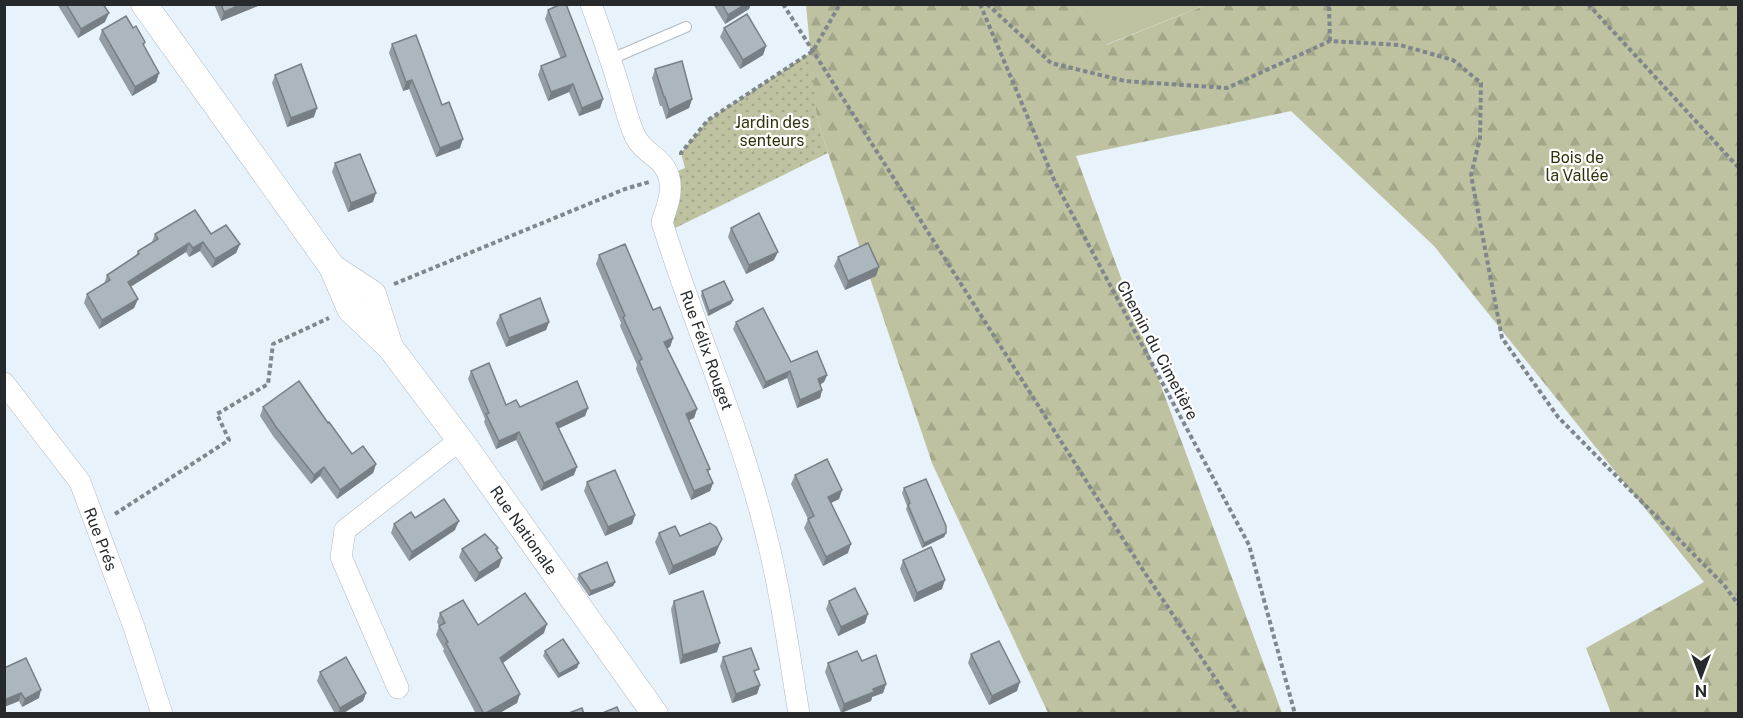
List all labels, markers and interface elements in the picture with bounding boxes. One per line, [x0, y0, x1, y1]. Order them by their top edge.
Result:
park label: Jardin des senteurs [735, 113, 809, 150]
park label: Bois de la Vallée [1545, 148, 1609, 185]
street label: Chemin du Cimetière [1113, 277, 1202, 423]
street label: Rue Félix Rouget [676, 288, 737, 413]
street label: Rue Nationale [486, 482, 561, 578]
street label: Rue Prés [80, 505, 121, 574]
north arrow [1671, 646, 1731, 706]
text: N [1695, 681, 1707, 700]

